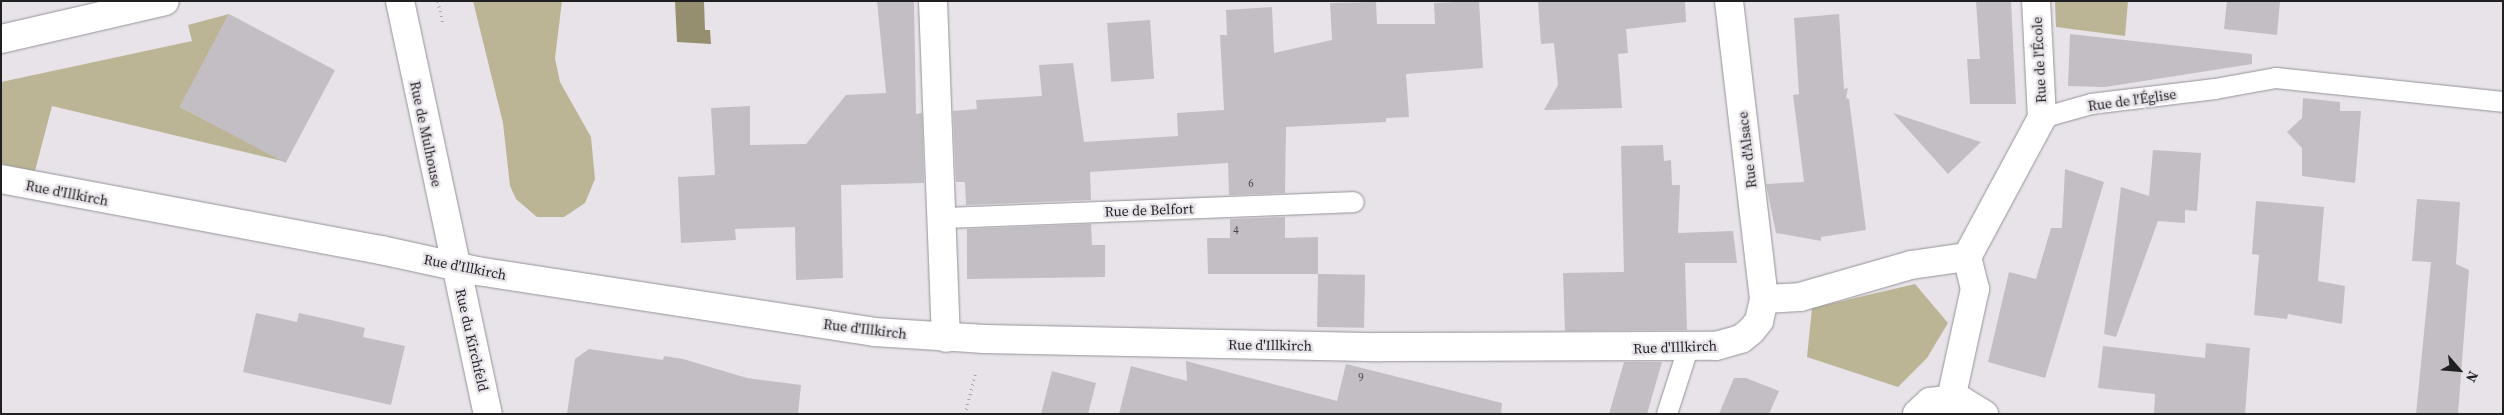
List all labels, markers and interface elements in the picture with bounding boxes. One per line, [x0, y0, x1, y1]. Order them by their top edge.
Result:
street label: Rue de l'École [2028, 16, 2050, 104]
street label: Rue de Mulhouse [407, 80, 445, 188]
street label: Rue de l'Église [2087, 85, 2177, 115]
street label: Rue d'Alsace [1734, 111, 1760, 189]
street label: Rue d'Illkirch [24, 177, 110, 209]
house number: 6 [1248, 177, 1254, 191]
street label: Rue de Belfort [1104, 200, 1194, 220]
house number: 4 [1233, 224, 1239, 238]
street label: Rue d'Illkirch [422, 251, 508, 283]
street label: Rue du Kirchfeld [452, 287, 492, 393]
street label: Rue d'Illkirch [822, 316, 908, 342]
street label: Rue d'Illkirch [1228, 336, 1312, 354]
street label: Rue d'Illkirch [1633, 337, 1717, 357]
north arrow [2434, 345, 2484, 395]
text: N [2461, 368, 2484, 386]
house number: 9 [1358, 371, 1364, 385]

